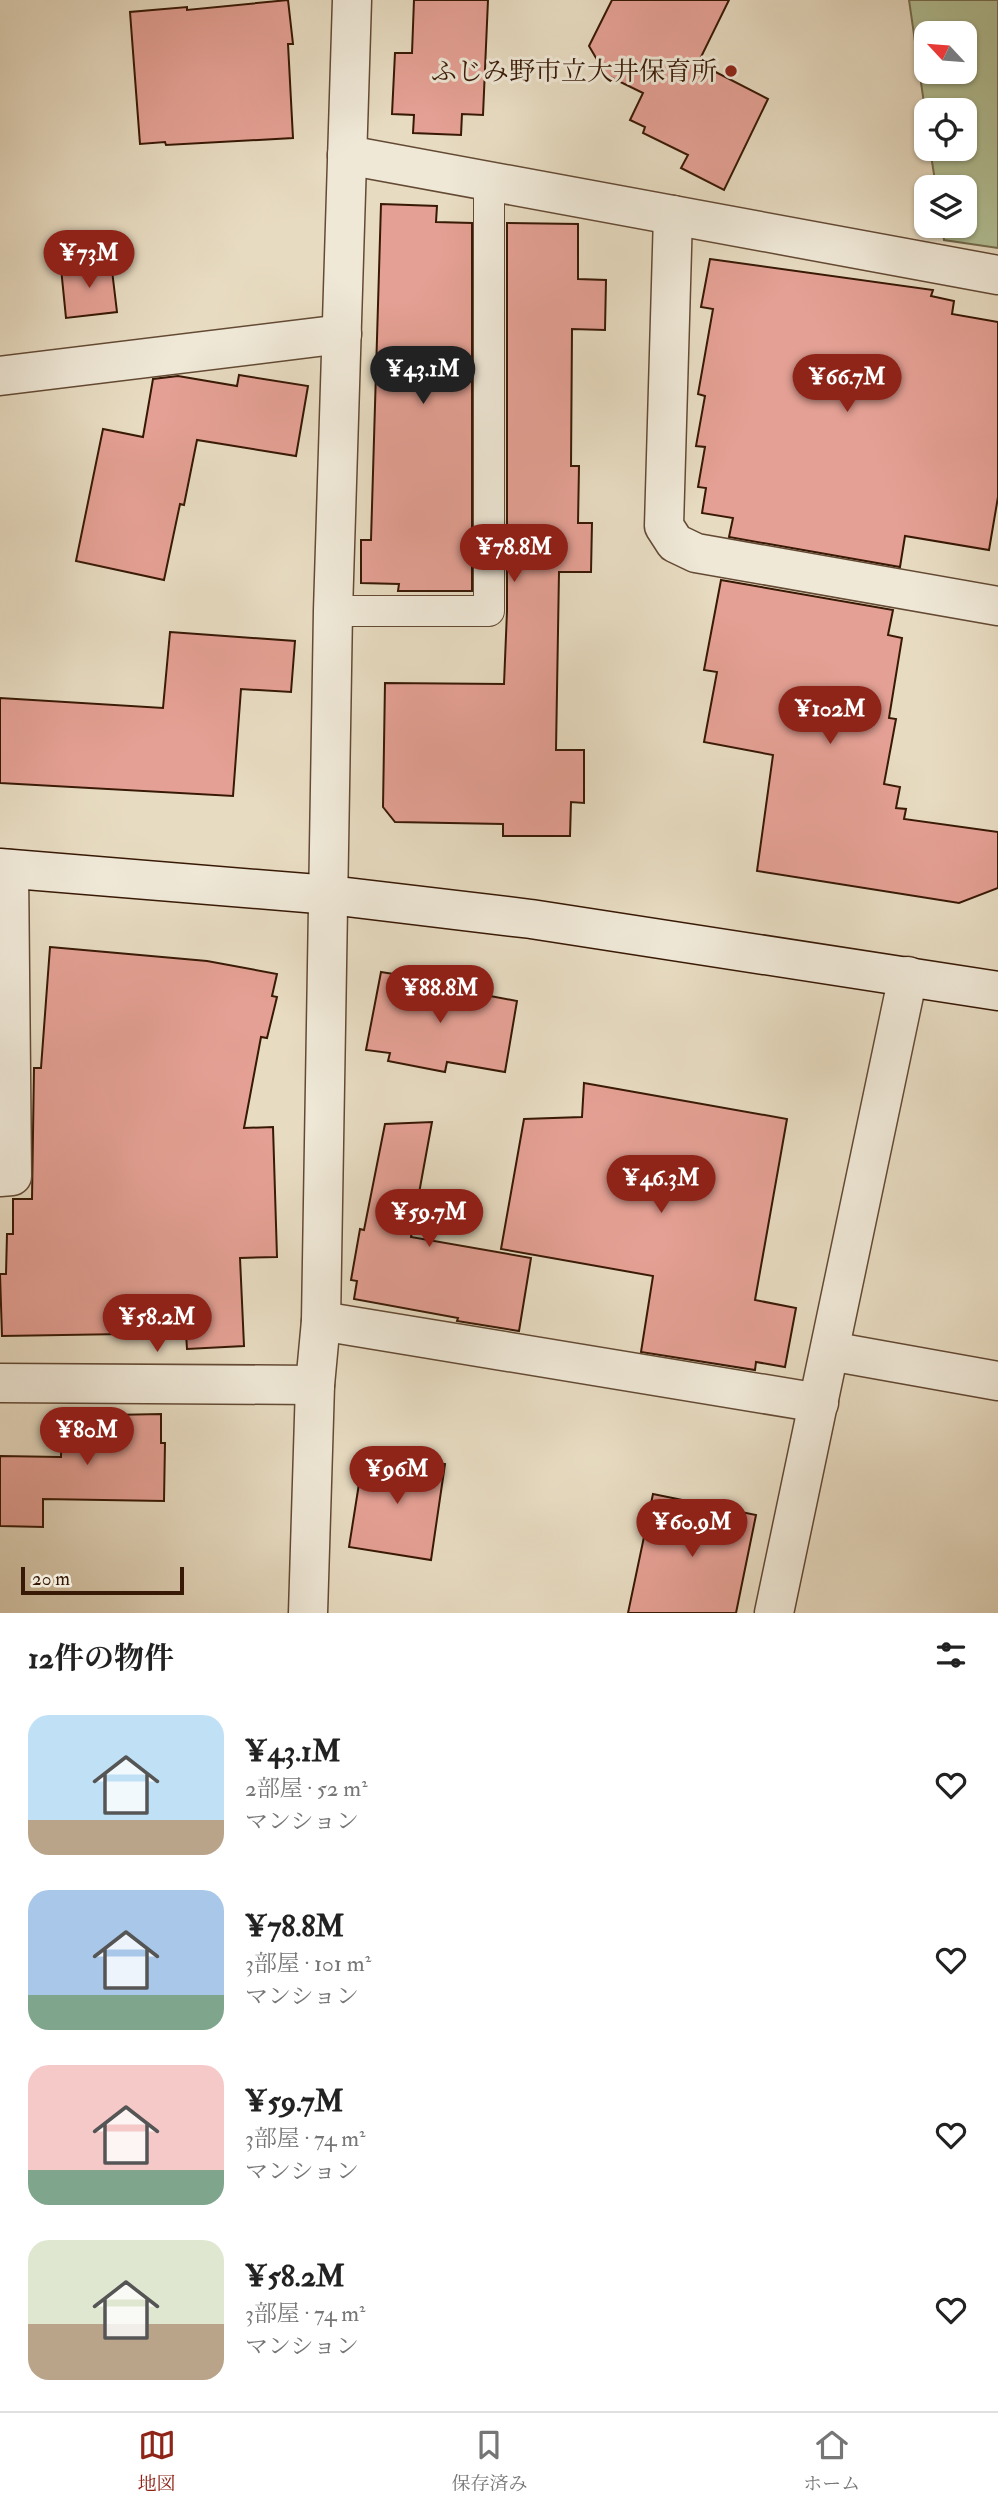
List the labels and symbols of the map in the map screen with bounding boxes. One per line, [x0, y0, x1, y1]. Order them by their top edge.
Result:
north arrow [914, 21, 976, 84]
place label: ふじみ野市立大井保育所 [431, 56, 717, 88]
marker: ふじみ野市立大井保育所 [723, 63, 739, 79]
pin: ¥73M [48, 230, 130, 290]
pin: ¥43.1M [366, 346, 480, 406]
pin: ¥66.7M [790, 354, 904, 414]
pin: ¥78.8M [457, 524, 571, 584]
pin: ¥102M [781, 686, 879, 746]
pin: ¥88.8M [383, 965, 497, 1025]
pin: ¥46.3M [604, 1156, 718, 1215]
pin: ¥59.7M [372, 1190, 486, 1249]
pin: ¥58.2M [100, 1294, 214, 1354]
pin: ¥80M [46, 1408, 128, 1467]
pin: ¥96M [356, 1446, 438, 1506]
pin: ¥60.9M [635, 1500, 749, 1559]
scale bar [21, 1564, 184, 1596]

